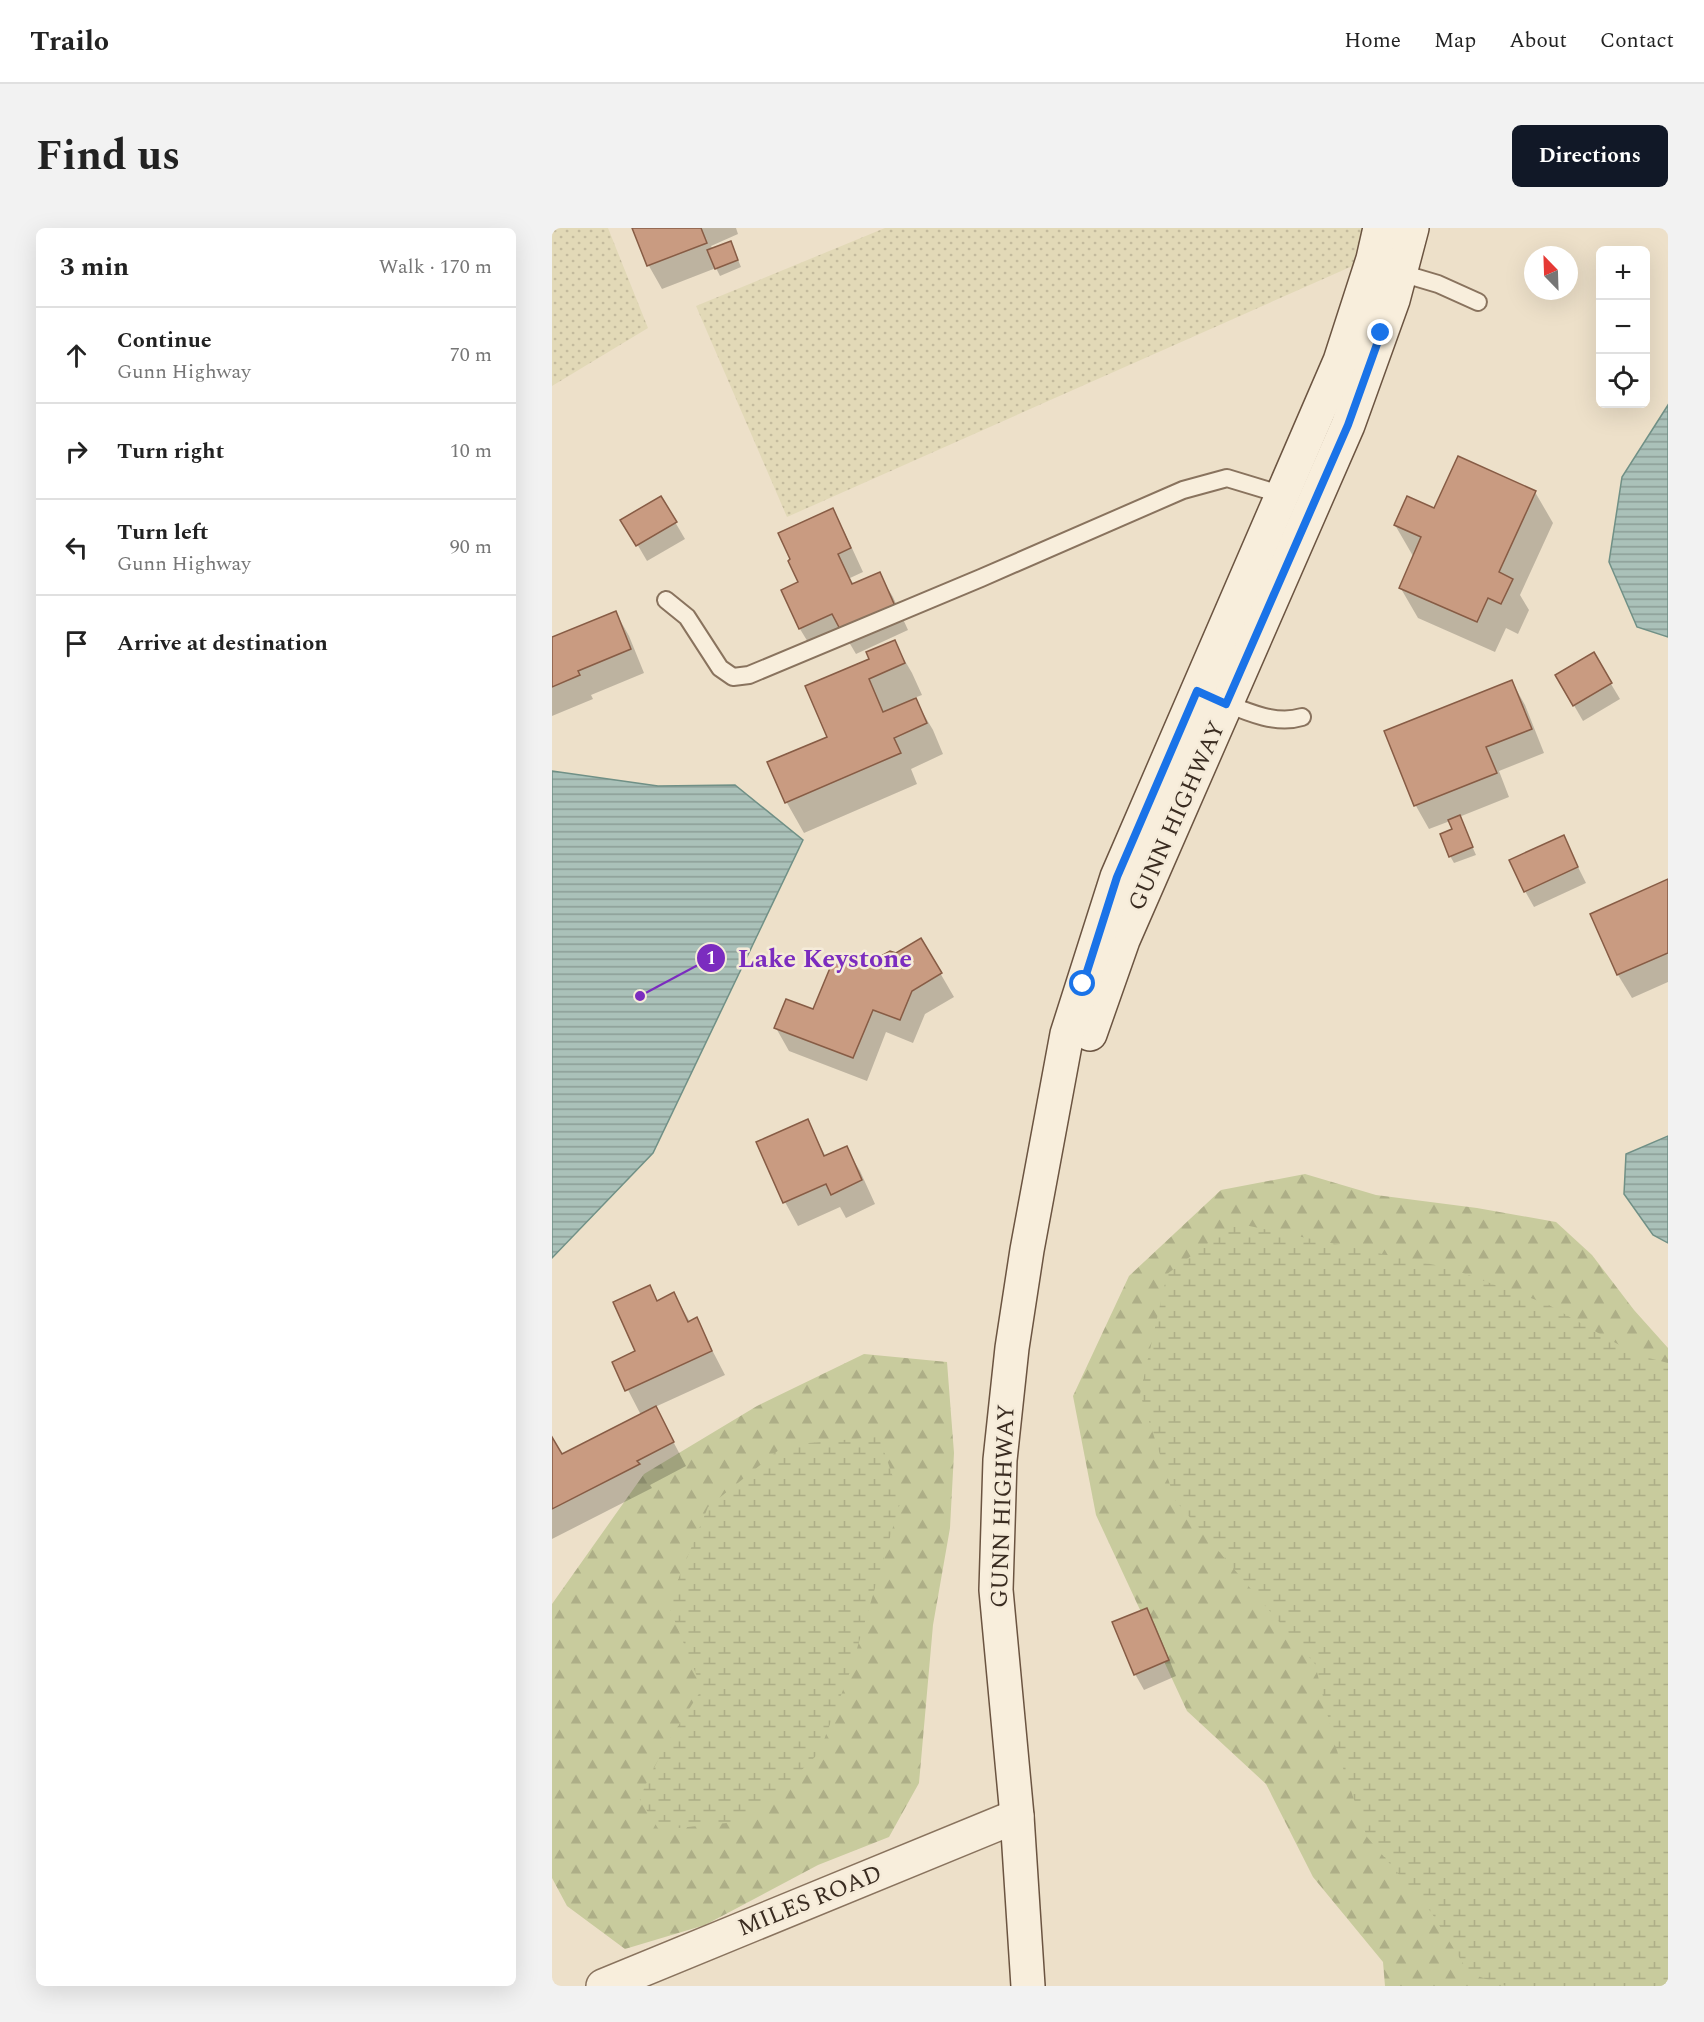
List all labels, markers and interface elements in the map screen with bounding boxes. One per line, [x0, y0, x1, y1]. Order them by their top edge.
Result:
text: Trailo [30, 20, 109, 63]
text: Home [1344, 25, 1401, 57]
text: Map [1434, 25, 1476, 57]
text: About [1509, 25, 1567, 57]
text: Contact [1600, 25, 1674, 57]
text: Find us [36, 125, 180, 188]
button: Directions [1512, 125, 1668, 187]
north arrow [1524, 246, 1578, 300]
map controls [1596, 246, 1650, 408]
button: + [1596, 246, 1650, 300]
text: 3 min [60, 247, 129, 287]
text: Walk · 170 m [379, 252, 492, 282]
button: − [1596, 300, 1650, 354]
route end [1367, 319, 1393, 345]
text: Continue [117, 324, 212, 357]
icon: ahead [60, 339, 93, 372]
text: 70 m [450, 340, 492, 370]
button: locate [1596, 354, 1650, 408]
text: Gunn Highway [117, 357, 251, 387]
icon: right [60, 435, 93, 468]
text: Turn right [117, 435, 224, 468]
text: 10 m [450, 436, 492, 466]
text: Turn left [117, 516, 209, 549]
icon: left [60, 531, 93, 564]
text: 90 m [450, 532, 492, 562]
text: Gunn Highway [117, 549, 251, 579]
icon: arrive [60, 627, 93, 660]
text: Arrive at destination [117, 627, 328, 660]
street label: GUNN HIGHWAY [1119, 715, 1235, 917]
callout: Lake Keystone [696, 936, 924, 980]
text: Lake Keystone [738, 939, 912, 979]
text: 1 [706, 945, 716, 972]
route start [1069, 970, 1095, 996]
street label: GUNN HIGHWAY [981, 1403, 1025, 1609]
street label: MILES ROAD [732, 1856, 888, 1946]

